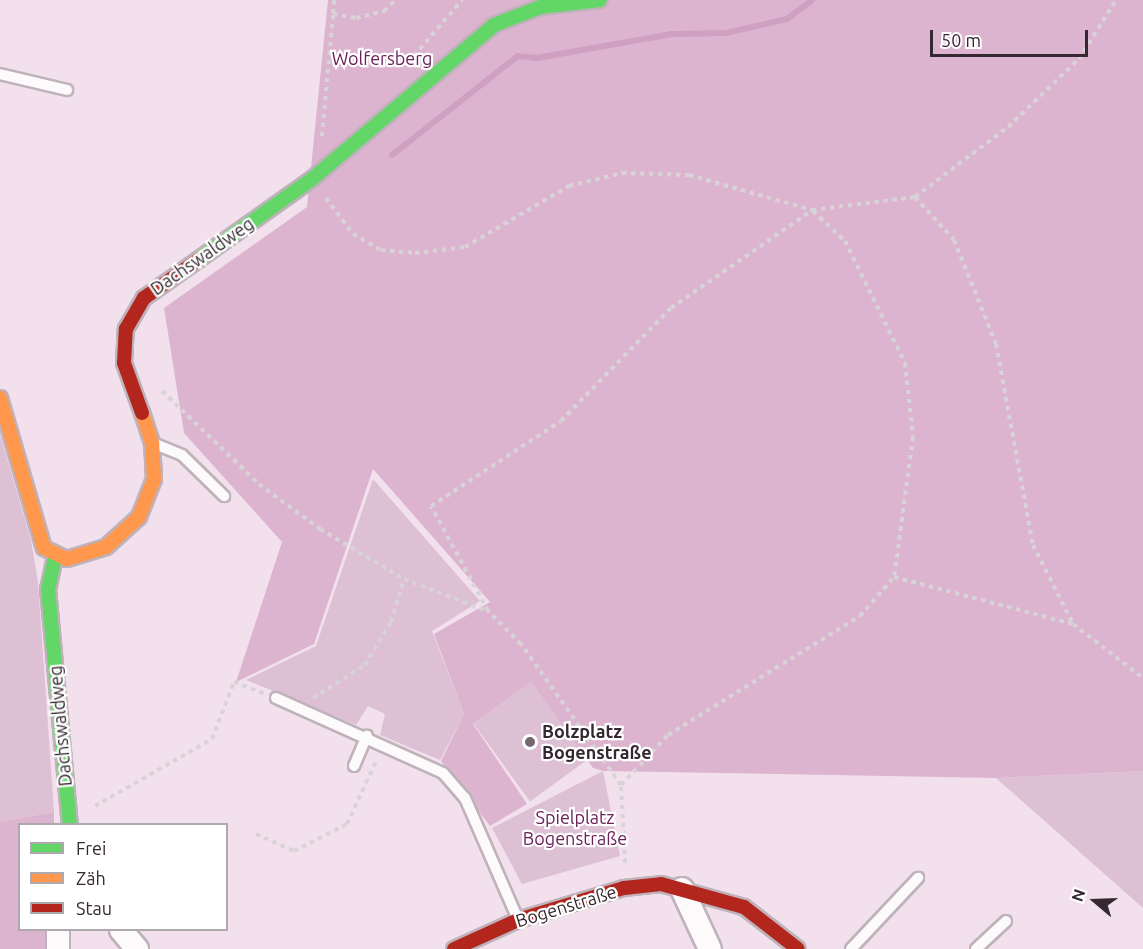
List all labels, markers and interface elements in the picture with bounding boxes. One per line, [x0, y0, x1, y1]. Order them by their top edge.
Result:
scale bar [933, 18, 1090, 56]
text: 50 m [941, 30, 981, 50]
park label: Wolfersberg [332, 47, 432, 69]
street label: Dachswaldweg [146, 212, 258, 300]
street label: Dachswaldweg [44, 665, 76, 787]
place label: Bolzplatz Bogenstraße [542, 721, 652, 764]
marker: Bolzplatz Bogenstraße [523, 735, 537, 749]
park label: Spielplatz Bogenstraße [523, 807, 627, 850]
legend [18, 823, 228, 931]
text: Frei [76, 838, 106, 858]
text: Zäh [76, 868, 106, 888]
north arrow [1065, 871, 1125, 931]
street label: Bogenstraße [513, 880, 619, 932]
text: N [1068, 887, 1088, 904]
text: Stau [76, 898, 112, 918]

